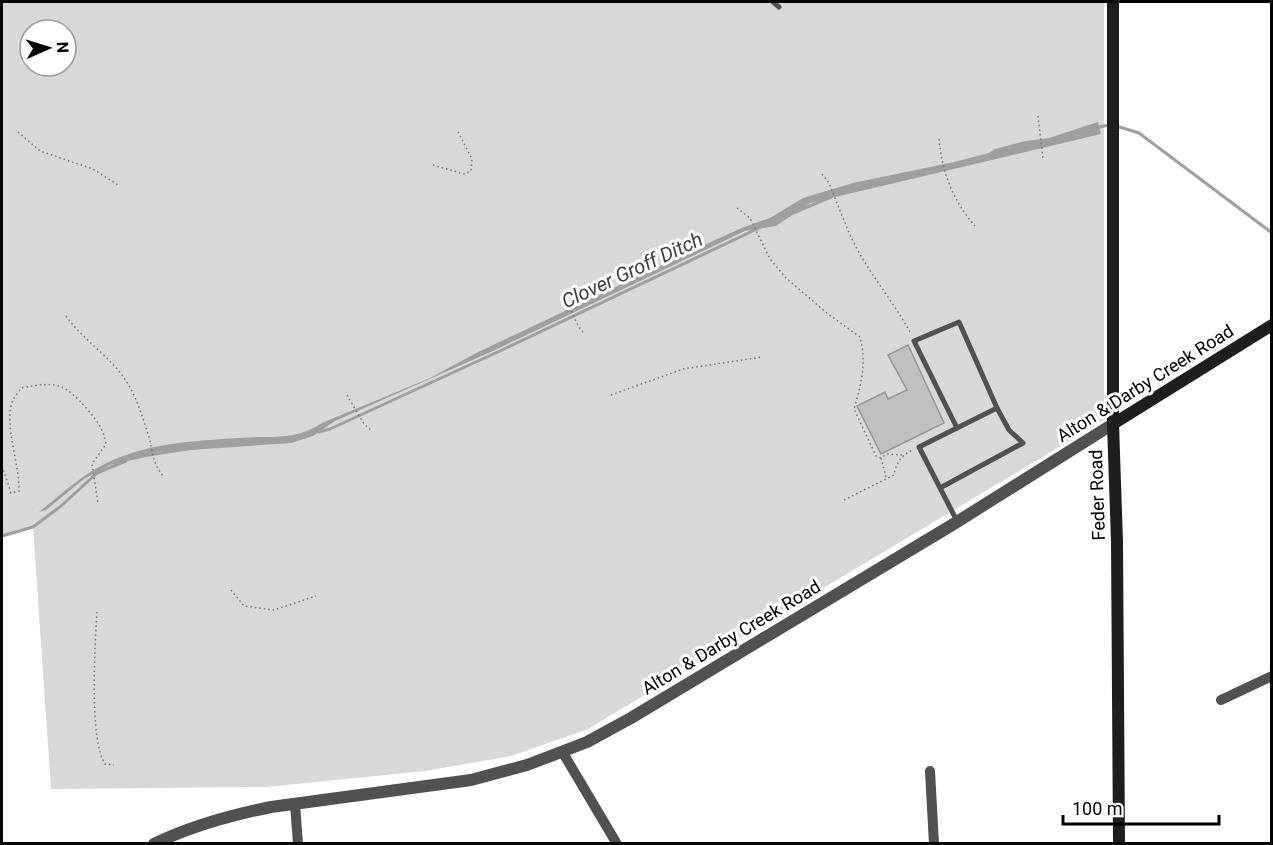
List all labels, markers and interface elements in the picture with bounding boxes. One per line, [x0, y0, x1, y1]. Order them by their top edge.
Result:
north arrow [18, 18, 78, 78]
text: N [53, 41, 72, 53]
water label: Clover Groff Ditch [558, 227, 706, 313]
street label: Alton & Darby Creek Road [1053, 320, 1237, 446]
street label: Feder Road [1085, 449, 1109, 541]
street label: Alton & Darby Creek Road [638, 575, 824, 699]
scale bar [1063, 788, 1219, 826]
text: 100 m [1072, 798, 1123, 819]

